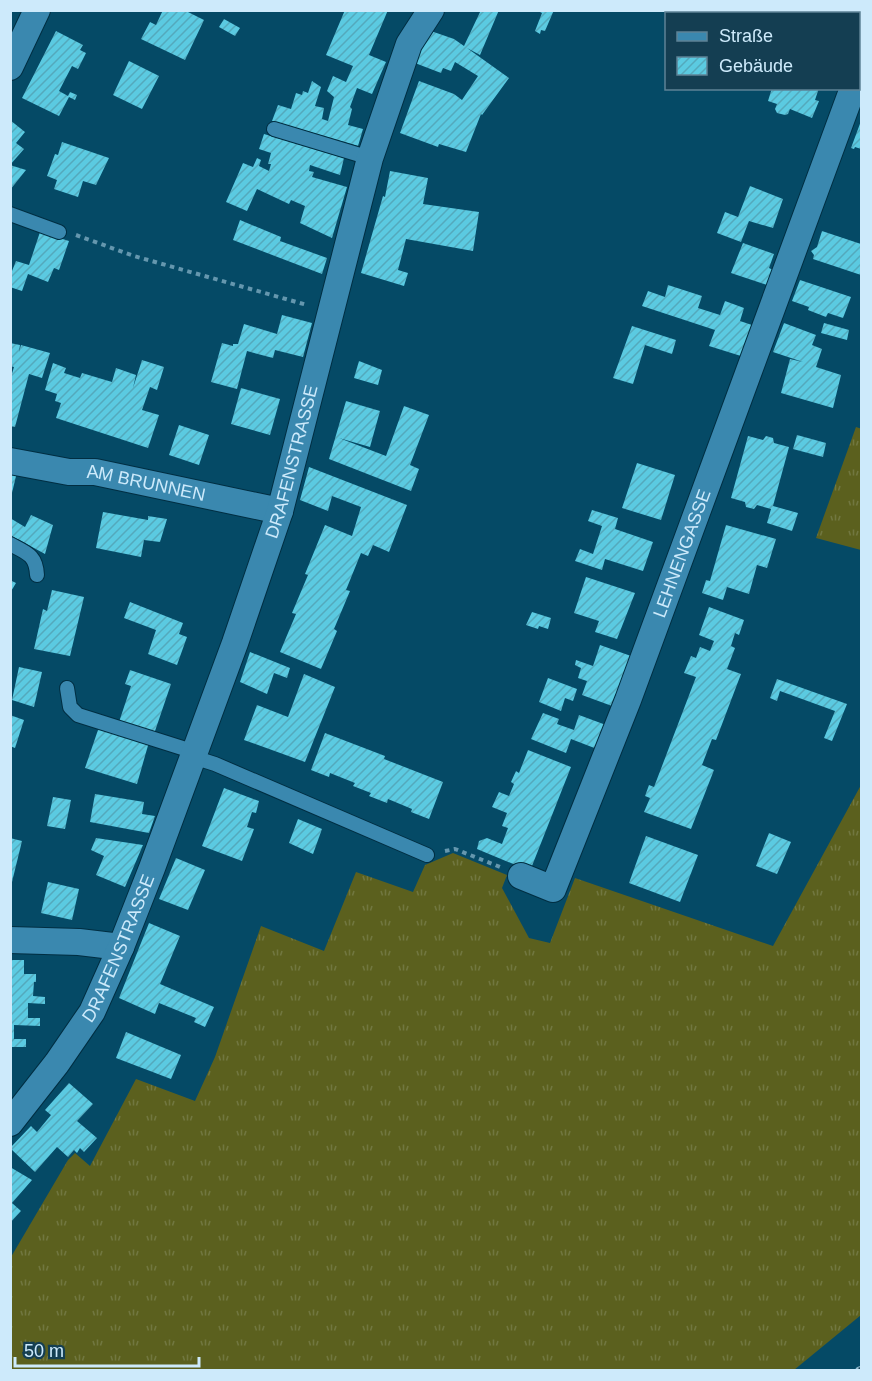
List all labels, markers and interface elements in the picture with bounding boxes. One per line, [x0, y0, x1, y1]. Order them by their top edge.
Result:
legend [665, 12, 860, 90]
text: Straße [719, 26, 773, 46]
text: Gebäude [719, 56, 793, 76]
street label: DRAFENSTRASSE [261, 383, 322, 541]
street label: AM BRUNNEN [86, 462, 207, 505]
street label: LEHNENGASSE [649, 487, 715, 620]
street label: DRAFENSTRASSE [78, 872, 158, 1026]
scale bar [15, 1330, 200, 1368]
text: 50 m [24, 1341, 64, 1361]

